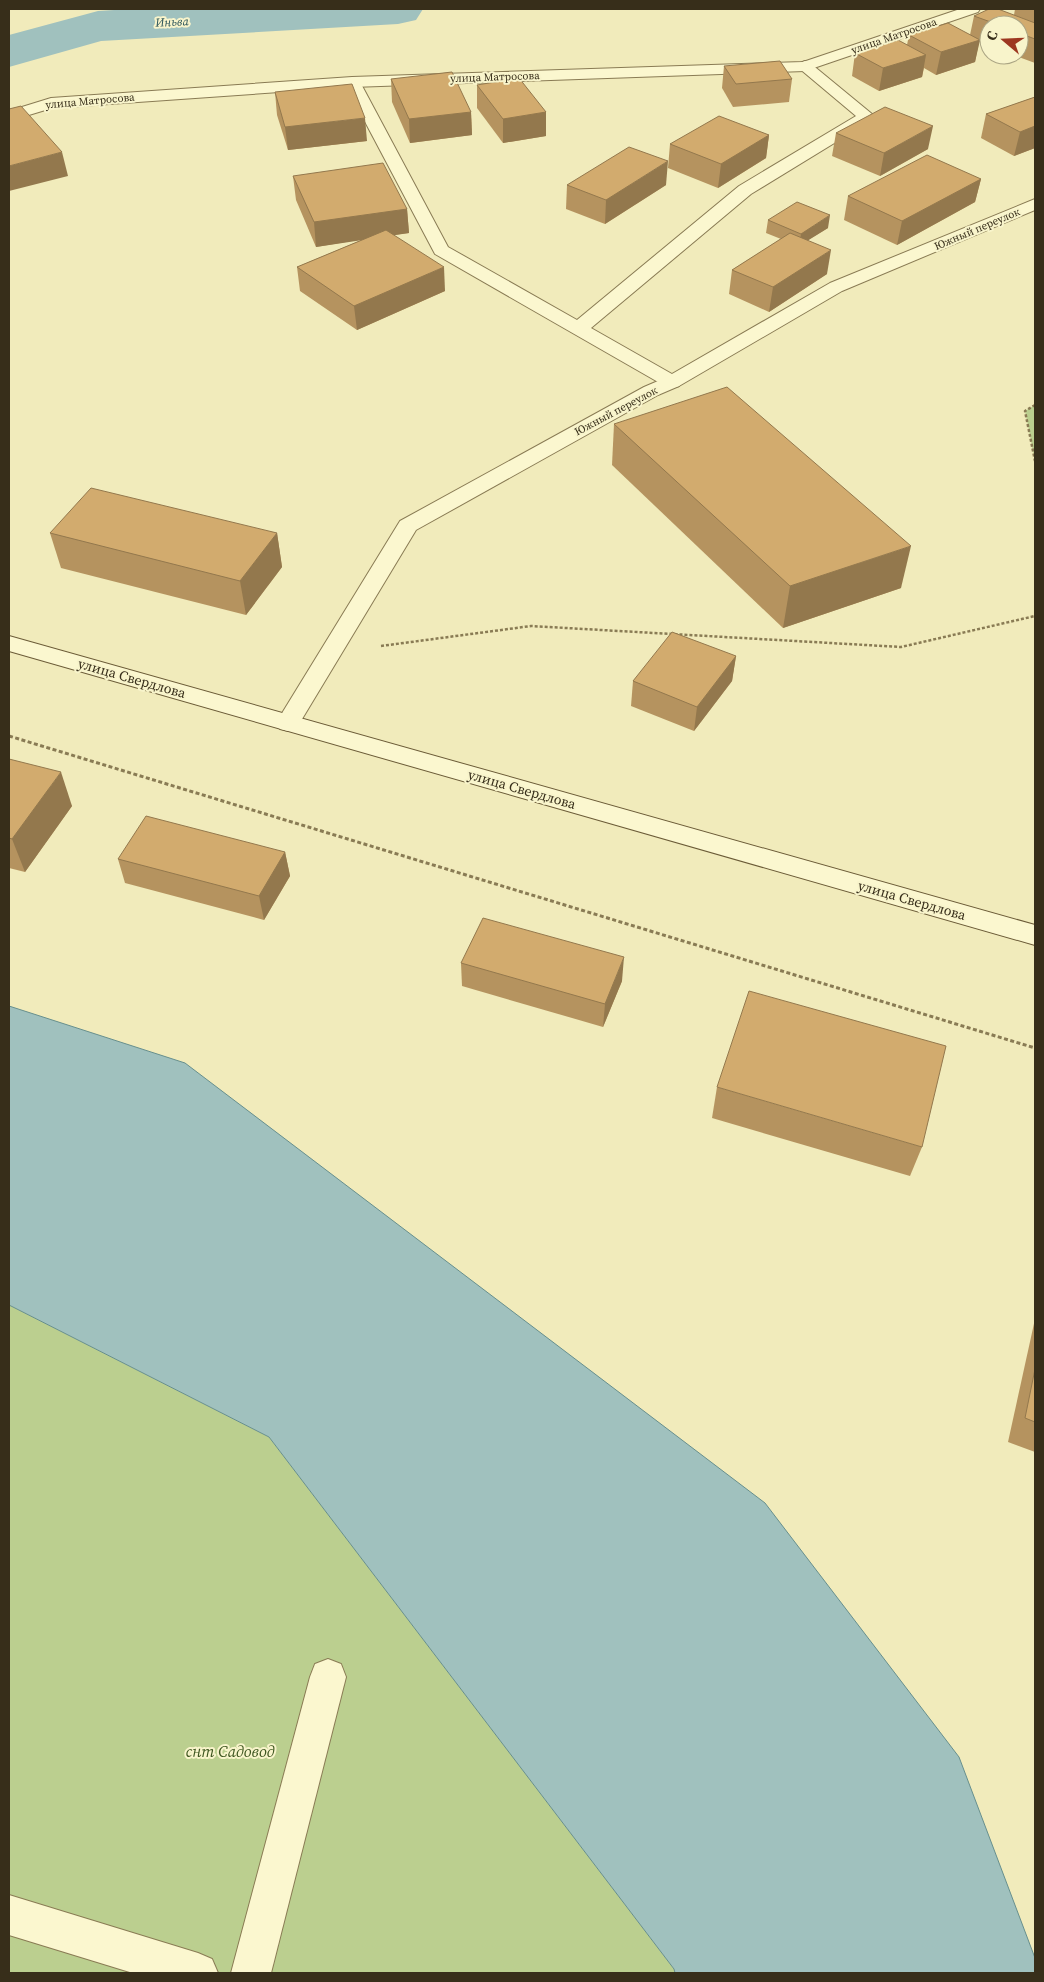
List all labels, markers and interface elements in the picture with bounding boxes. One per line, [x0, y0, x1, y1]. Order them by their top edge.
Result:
water label: Иньва [154, 13, 190, 31]
street label: улица Матросова [849, 14, 939, 58]
north arrow [979, 15, 1029, 65]
text: С [981, 28, 1003, 43]
street label: улица Матросова [450, 68, 540, 86]
street label: улица Матросова [45, 90, 136, 112]
street label: Южный переулок [932, 204, 1022, 254]
street label: Южный переулок [572, 383, 660, 439]
street label: улица Свердлова [76, 653, 189, 703]
street label: улица Свердлова [466, 764, 579, 814]
street label: улица Свердлова [856, 875, 969, 925]
park label: снт Садовод [186, 1740, 275, 1762]

